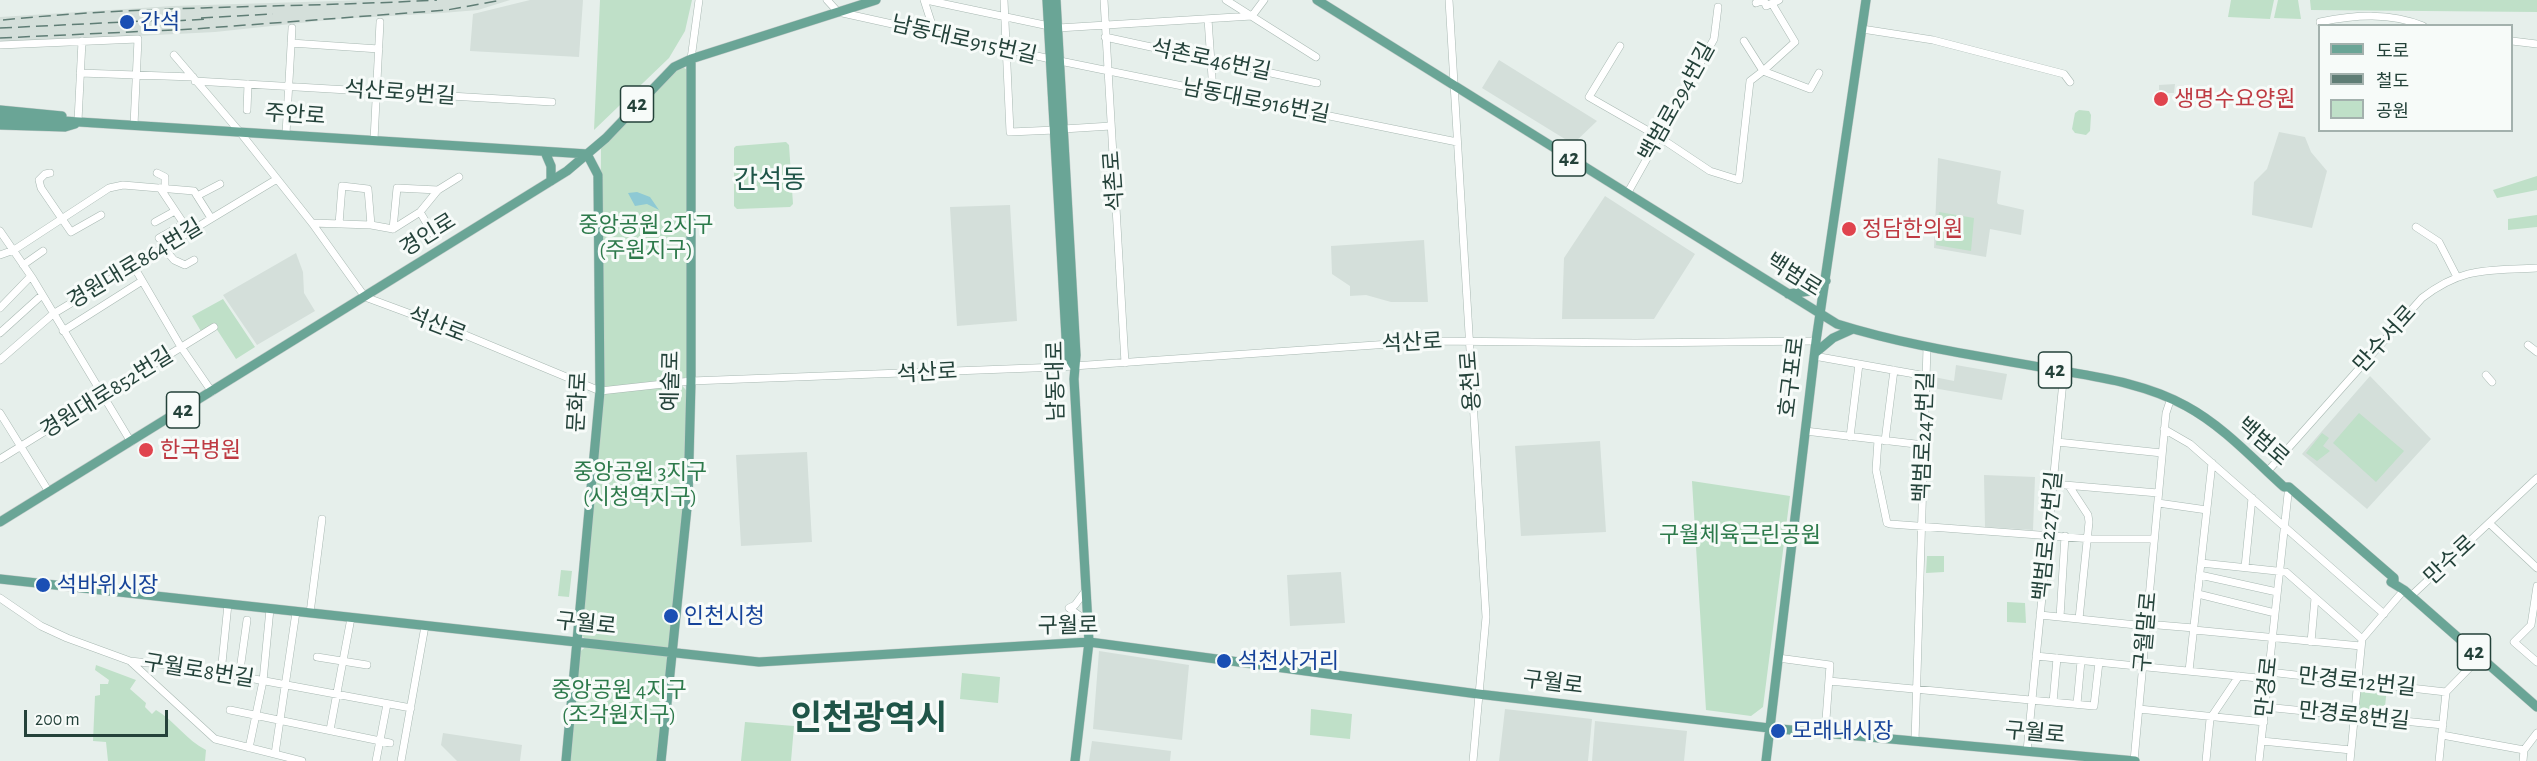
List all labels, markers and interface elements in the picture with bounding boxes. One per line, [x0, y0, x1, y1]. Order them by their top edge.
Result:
place label: 간석 [140, 9, 180, 35]
street label: 남동대로915번길 [889, 10, 1039, 70]
marker: 간석 [118, 13, 136, 31]
legend [2318, 24, 2513, 132]
street label: 석촌로46번길 [1149, 34, 1273, 86]
street label: 백범로294번길 [1633, 38, 1721, 166]
text: 도로 [2376, 43, 2409, 61]
text: 철도 [2376, 73, 2409, 91]
street label: 남동대로916번길 [1180, 74, 1332, 128]
street label: 석산로9번길 [343, 76, 457, 110]
road number: 42 [620, 86, 654, 122]
place label: 생명수요양원 [2174, 86, 2295, 112]
marker: 생명수요양원 [2152, 90, 2170, 108]
street label: 주안로 [264, 100, 326, 130]
text: 공원 [2376, 103, 2409, 121]
road number: 42 [1552, 140, 1586, 176]
street label: 석촌로 [1099, 150, 1129, 212]
district label: 간석동 [734, 164, 806, 196]
street label: 경인로 [395, 208, 461, 262]
park label: 중앙공원 2지구 (주원지구) [578, 212, 714, 264]
street label: 경원대로864번길 [63, 213, 207, 315]
place label: 정담한의원 [1862, 216, 1963, 242]
marker: 정담한의원 [1840, 220, 1858, 238]
street label: 백범로 [1761, 248, 1827, 302]
street label: 만수서로 [2348, 300, 2422, 378]
street label: 석산로 [404, 302, 470, 348]
street label: 석산로 [1381, 328, 1443, 358]
street label: 호구포로 [1774, 335, 1810, 419]
street label: 남동대로 [1042, 340, 1070, 422]
street label: 경원대로852번길 [36, 342, 178, 444]
street label: 예술로 [657, 350, 685, 412]
street label: 용천로 [1456, 350, 1486, 412]
road number: 42 [2038, 352, 2072, 388]
street label: 석산로 [896, 358, 958, 388]
street label: 문화로 [563, 371, 593, 433]
street label: 백범로247번길 [1909, 371, 1939, 503]
road number: 42 [166, 392, 200, 428]
street label: 백범로 [2231, 412, 2295, 472]
place label: 한국병원 [160, 437, 241, 463]
marker: 한국병원 [137, 441, 155, 459]
park label: 중앙공원 3지구 (시청역지구) [573, 459, 707, 511]
street label: 백범로227번길 [2028, 470, 2068, 602]
park label: 구월체육근린공원 [1659, 522, 1821, 548]
street label: 만수로 [2419, 530, 2481, 590]
place label: 석바위시장 [57, 572, 158, 598]
marker: 석바위시장 [34, 576, 52, 594]
street label: 구월말로 [2129, 591, 2163, 673]
place label: 인천시청 [684, 603, 765, 629]
marker: 인천시청 [662, 607, 680, 625]
street label: 구월로 [554, 608, 618, 640]
street label: 구월로 [1037, 612, 1099, 640]
road number: 42 [2458, 634, 2490, 670]
place label: 석천사거리 [1238, 648, 1339, 674]
street label: 구월로8번길 [142, 649, 256, 693]
marker: 석천사거리 [1215, 652, 1233, 670]
street label: 만경로 [2251, 655, 2283, 719]
street label: 만경로12번길 [2297, 663, 2417, 701]
street label: 구월로 [1521, 666, 1585, 700]
park label: 중앙공원 4지구 (조각원지구) [551, 677, 687, 728]
street label: 만경로8번길 [2297, 697, 2411, 735]
scale bar [27, 698, 171, 736]
district label: 인천광역시 [791, 699, 947, 739]
text: 200 m [35, 711, 80, 729]
street label: 구월로 [2004, 717, 2066, 749]
place label: 모래내시장 [1792, 718, 1893, 744]
marker: 모래내시장 [1769, 722, 1787, 740]

